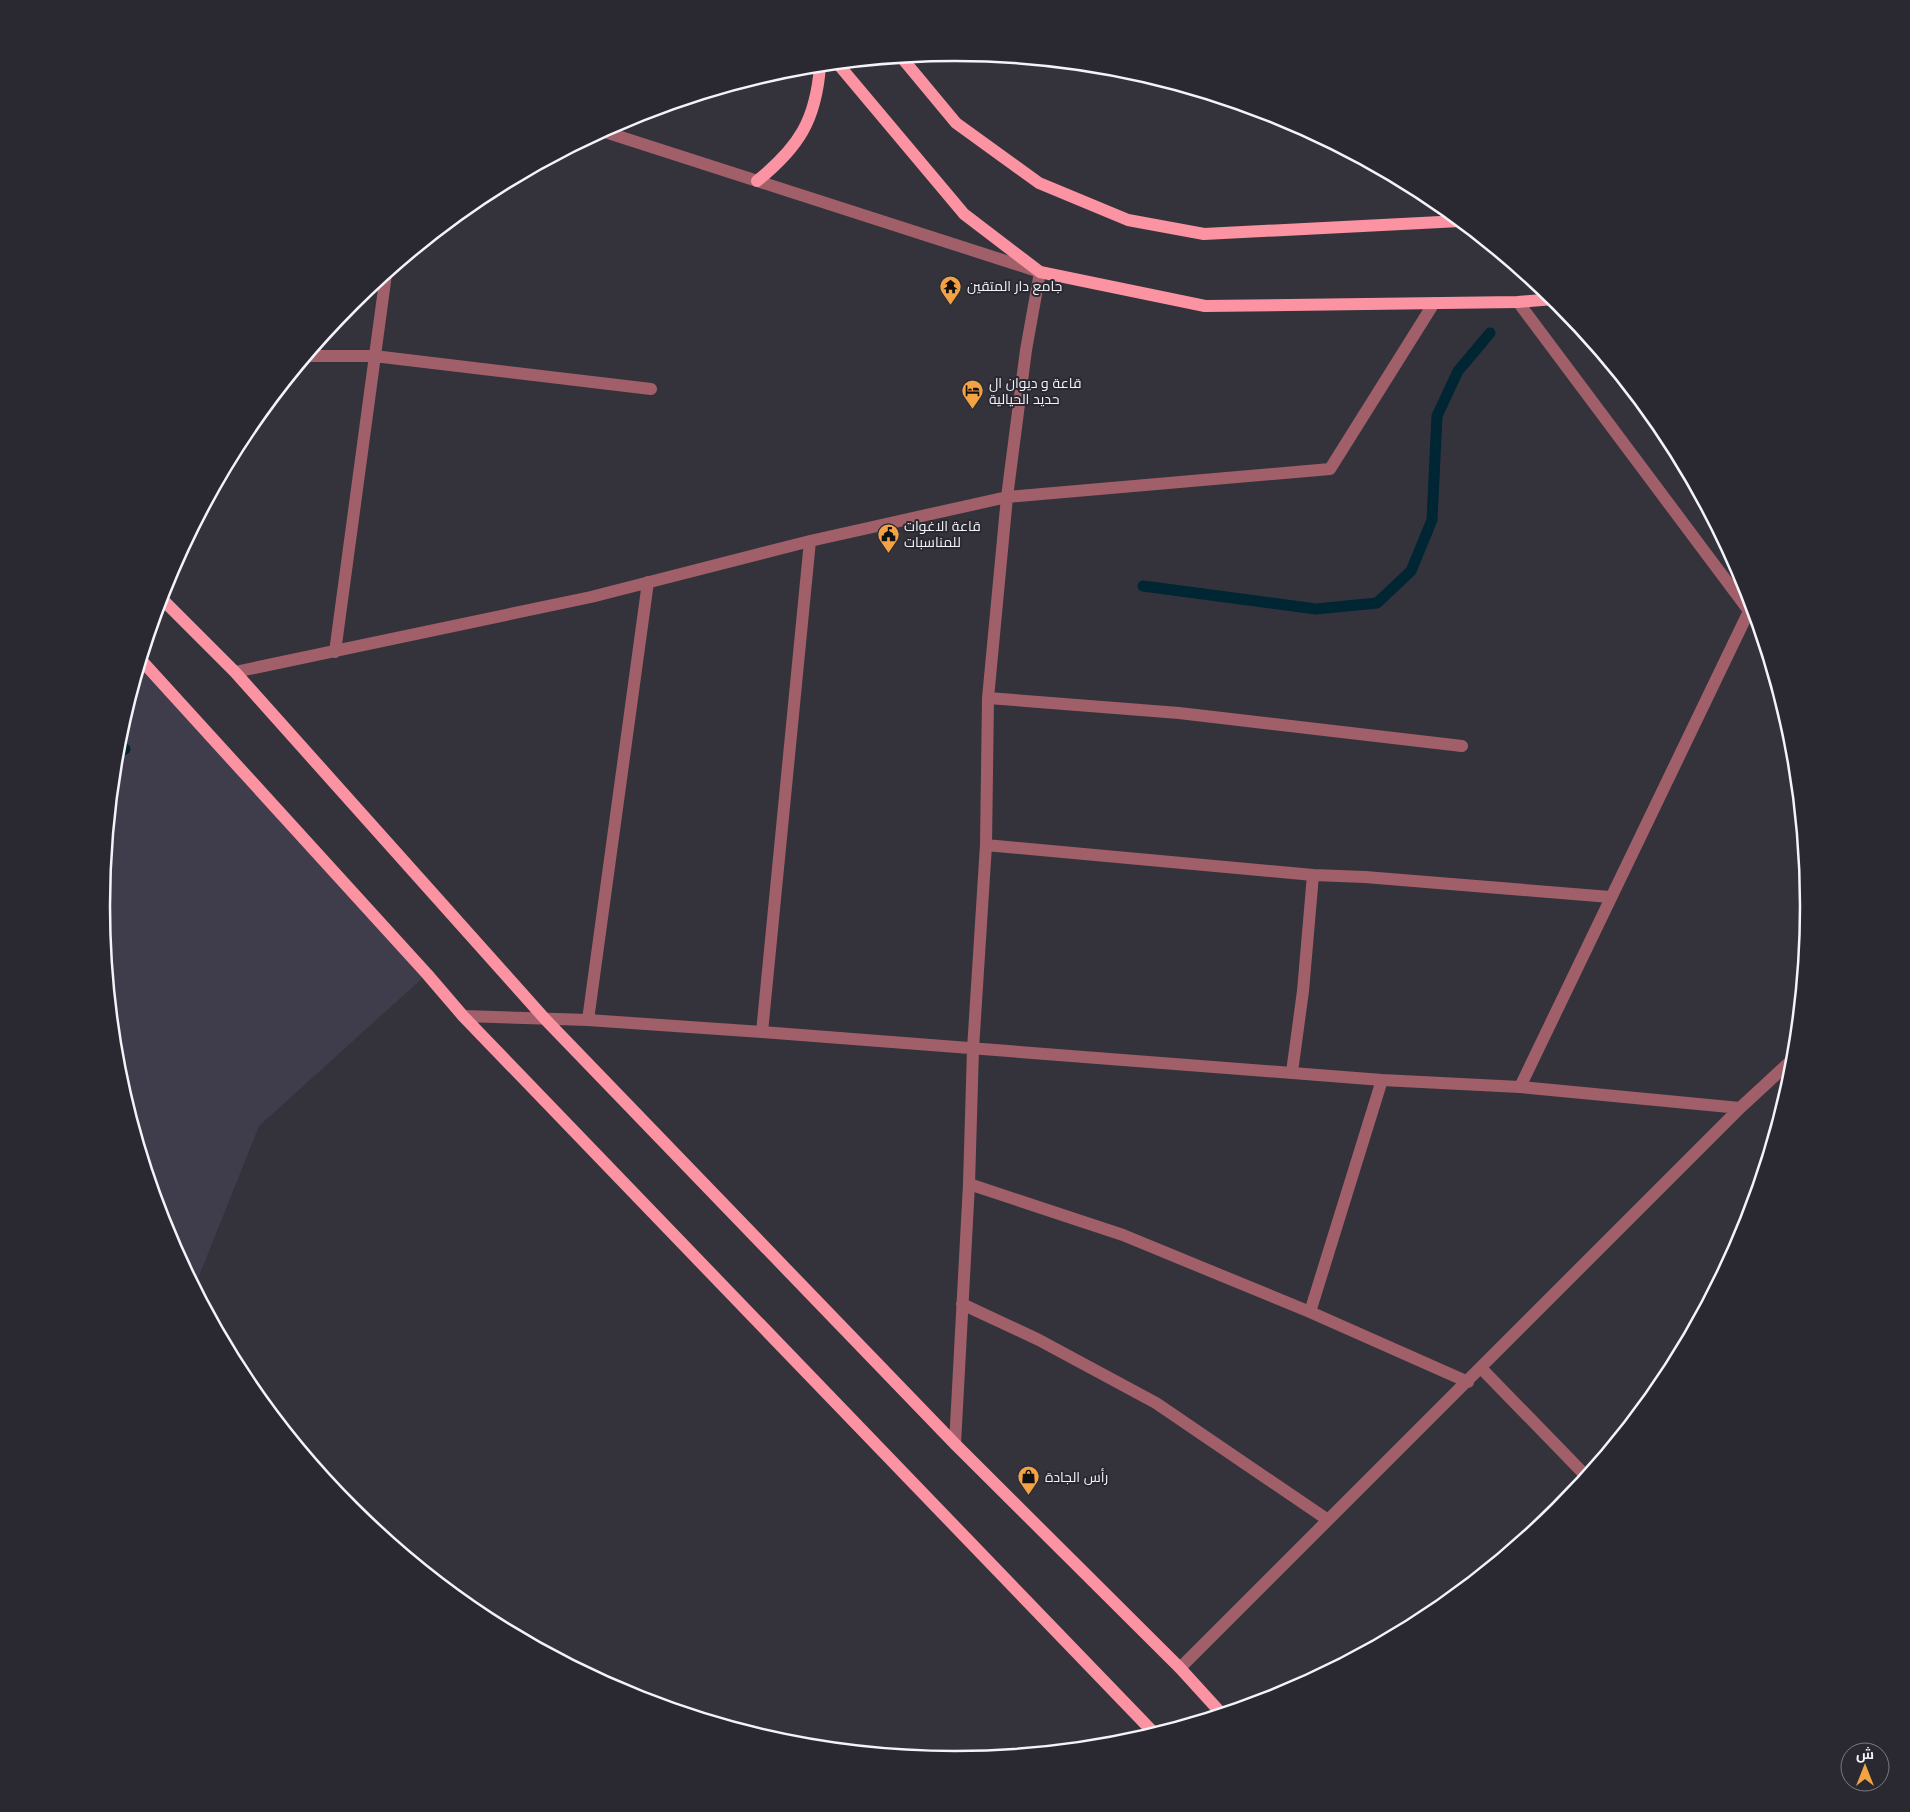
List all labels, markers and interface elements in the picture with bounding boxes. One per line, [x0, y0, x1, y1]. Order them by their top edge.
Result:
temple icon: جامع دار المتقين [939, 274, 963, 305]
place label: جامع دار المتقين [967, 277, 1062, 295]
place label: قاعة و ديوان ال حديد الحيالية [989, 374, 1081, 408]
hotel icon: قاعة و ديوان ال حديد الحيالية [961, 379, 985, 410]
place label: قاعة الاغوات للمناسبات [904, 517, 981, 551]
public building icon: قاعة الاغوات للمناسبات [876, 522, 900, 553]
shop icon: رأس الجادة [1017, 1465, 1041, 1496]
place label: رأس الجادة [1045, 1468, 1108, 1486]
north arrow [1840, 1742, 1890, 1792]
text: ش [1856, 1745, 1874, 1763]

